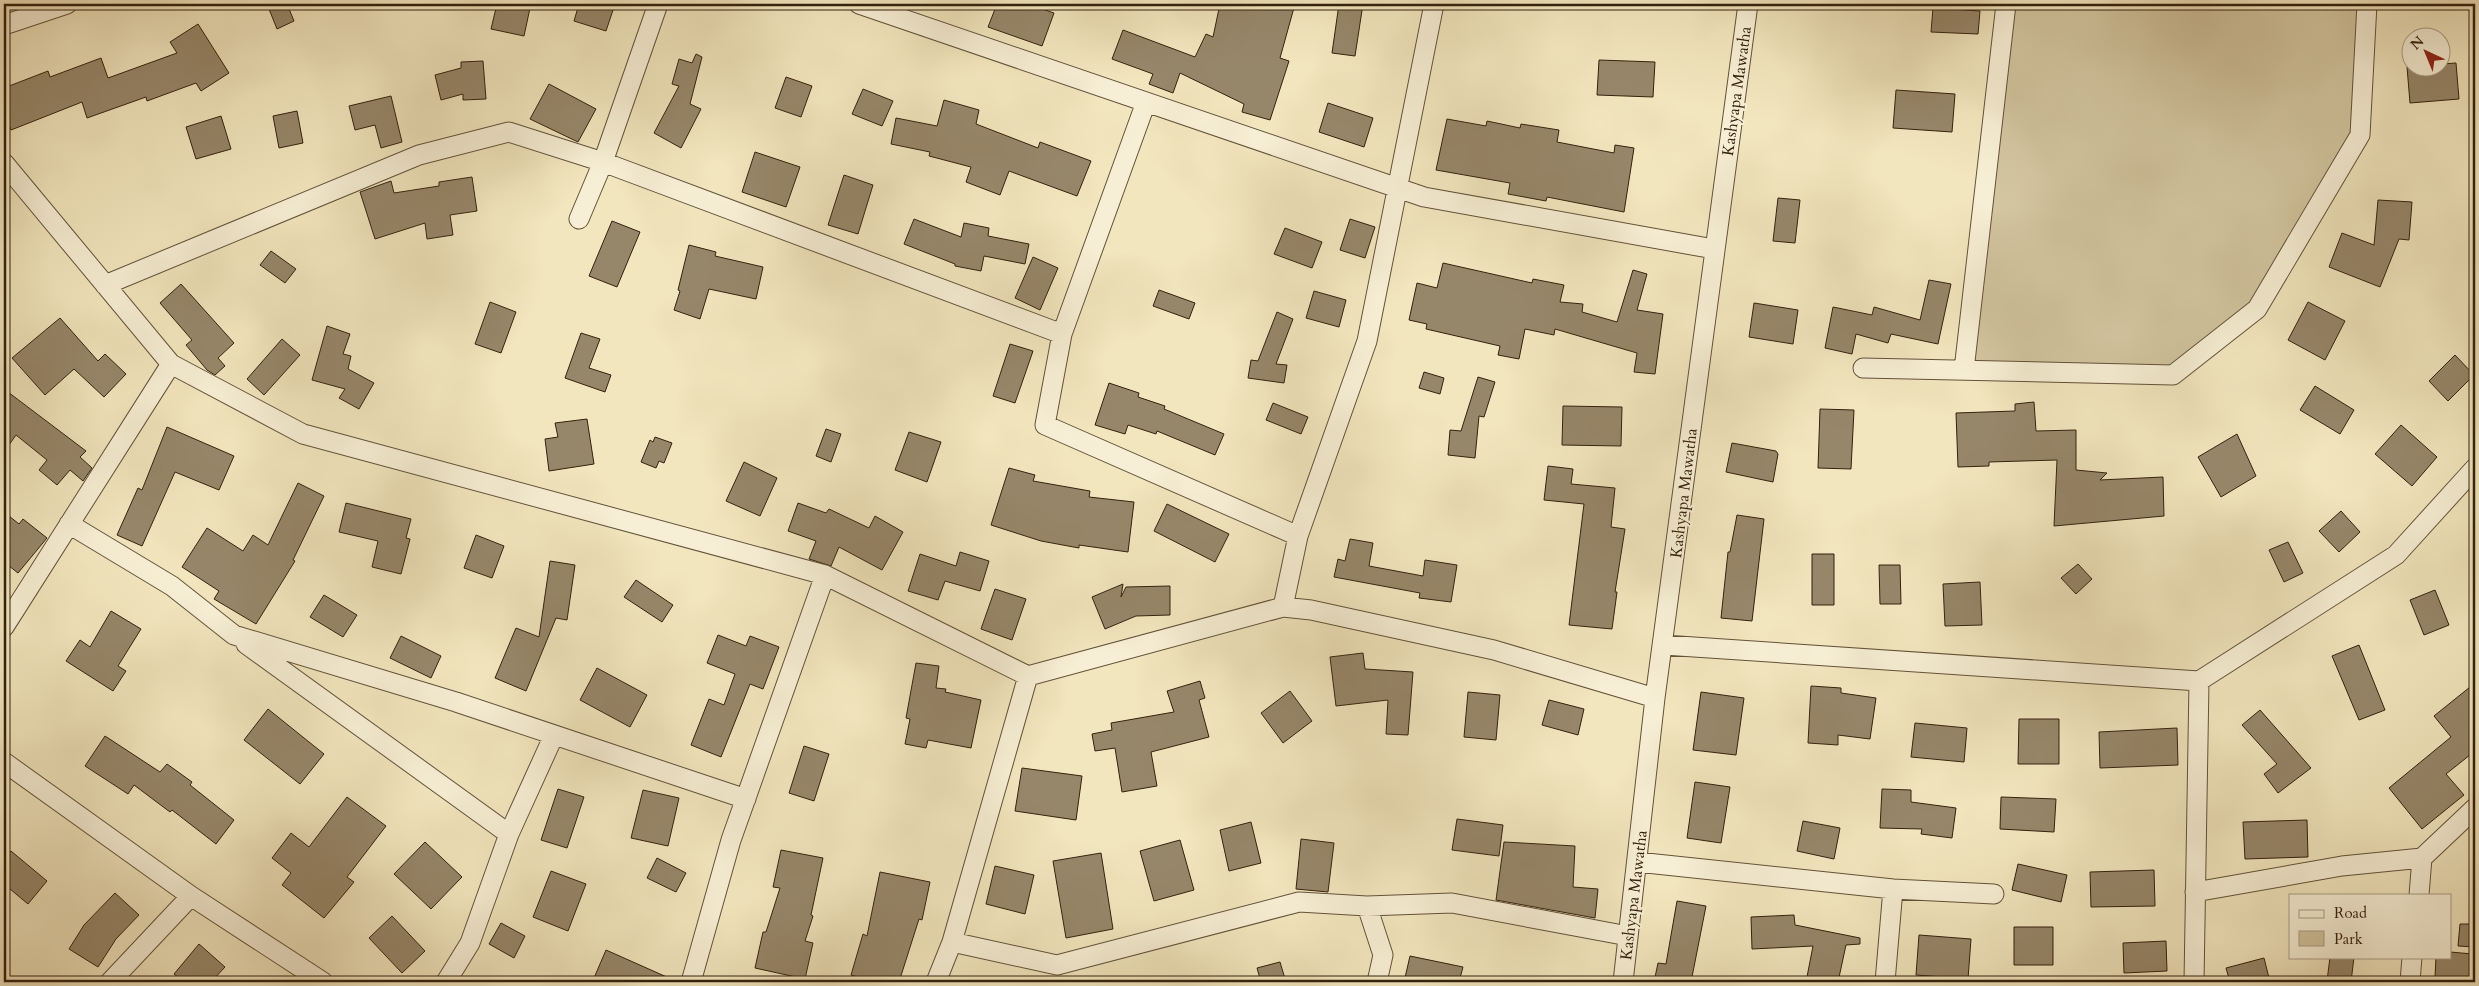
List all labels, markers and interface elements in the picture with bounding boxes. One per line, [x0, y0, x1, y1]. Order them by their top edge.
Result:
street label: Kashyapa Mawatha [1717, 25, 1757, 157]
north arrow [2402, 28, 2452, 78]
text: N [2406, 32, 2428, 54]
street label: Kashyapa Mawatha [1665, 427, 1703, 559]
street label: Kashyapa Mawatha [1615, 829, 1653, 961]
legend [2289, 894, 2452, 958]
text: Road [2334, 903, 2367, 923]
text: Park [2334, 929, 2363, 949]

